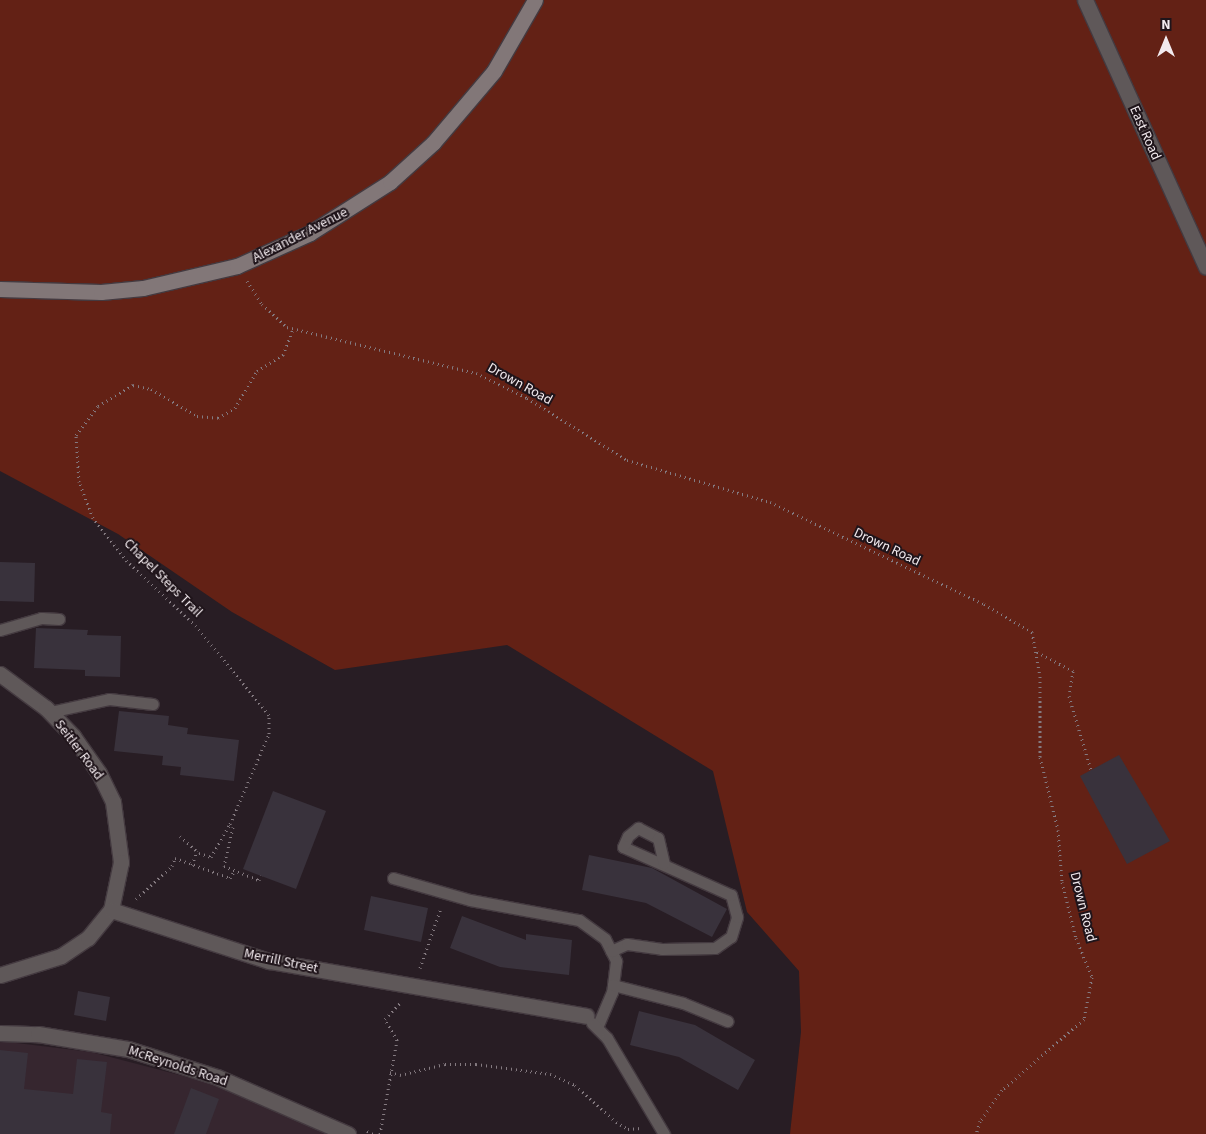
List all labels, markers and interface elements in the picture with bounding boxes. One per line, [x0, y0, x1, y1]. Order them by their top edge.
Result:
north arrow [1141, 15, 1191, 65]
text: N [1161, 15, 1171, 35]
street label: East Road [1126, 103, 1164, 163]
street label: Alexander Avenue [250, 204, 350, 266]
street label: Drown Road [485, 359, 555, 409]
street label: Drown Road [851, 524, 923, 570]
street label: Chapel Steps Trail [120, 535, 206, 621]
street label: Seitler Road [51, 717, 107, 783]
street label: Drown Road [1066, 870, 1100, 944]
street label: Merrill Street [242, 945, 320, 977]
street label: McReynolds Road [126, 1042, 230, 1090]

